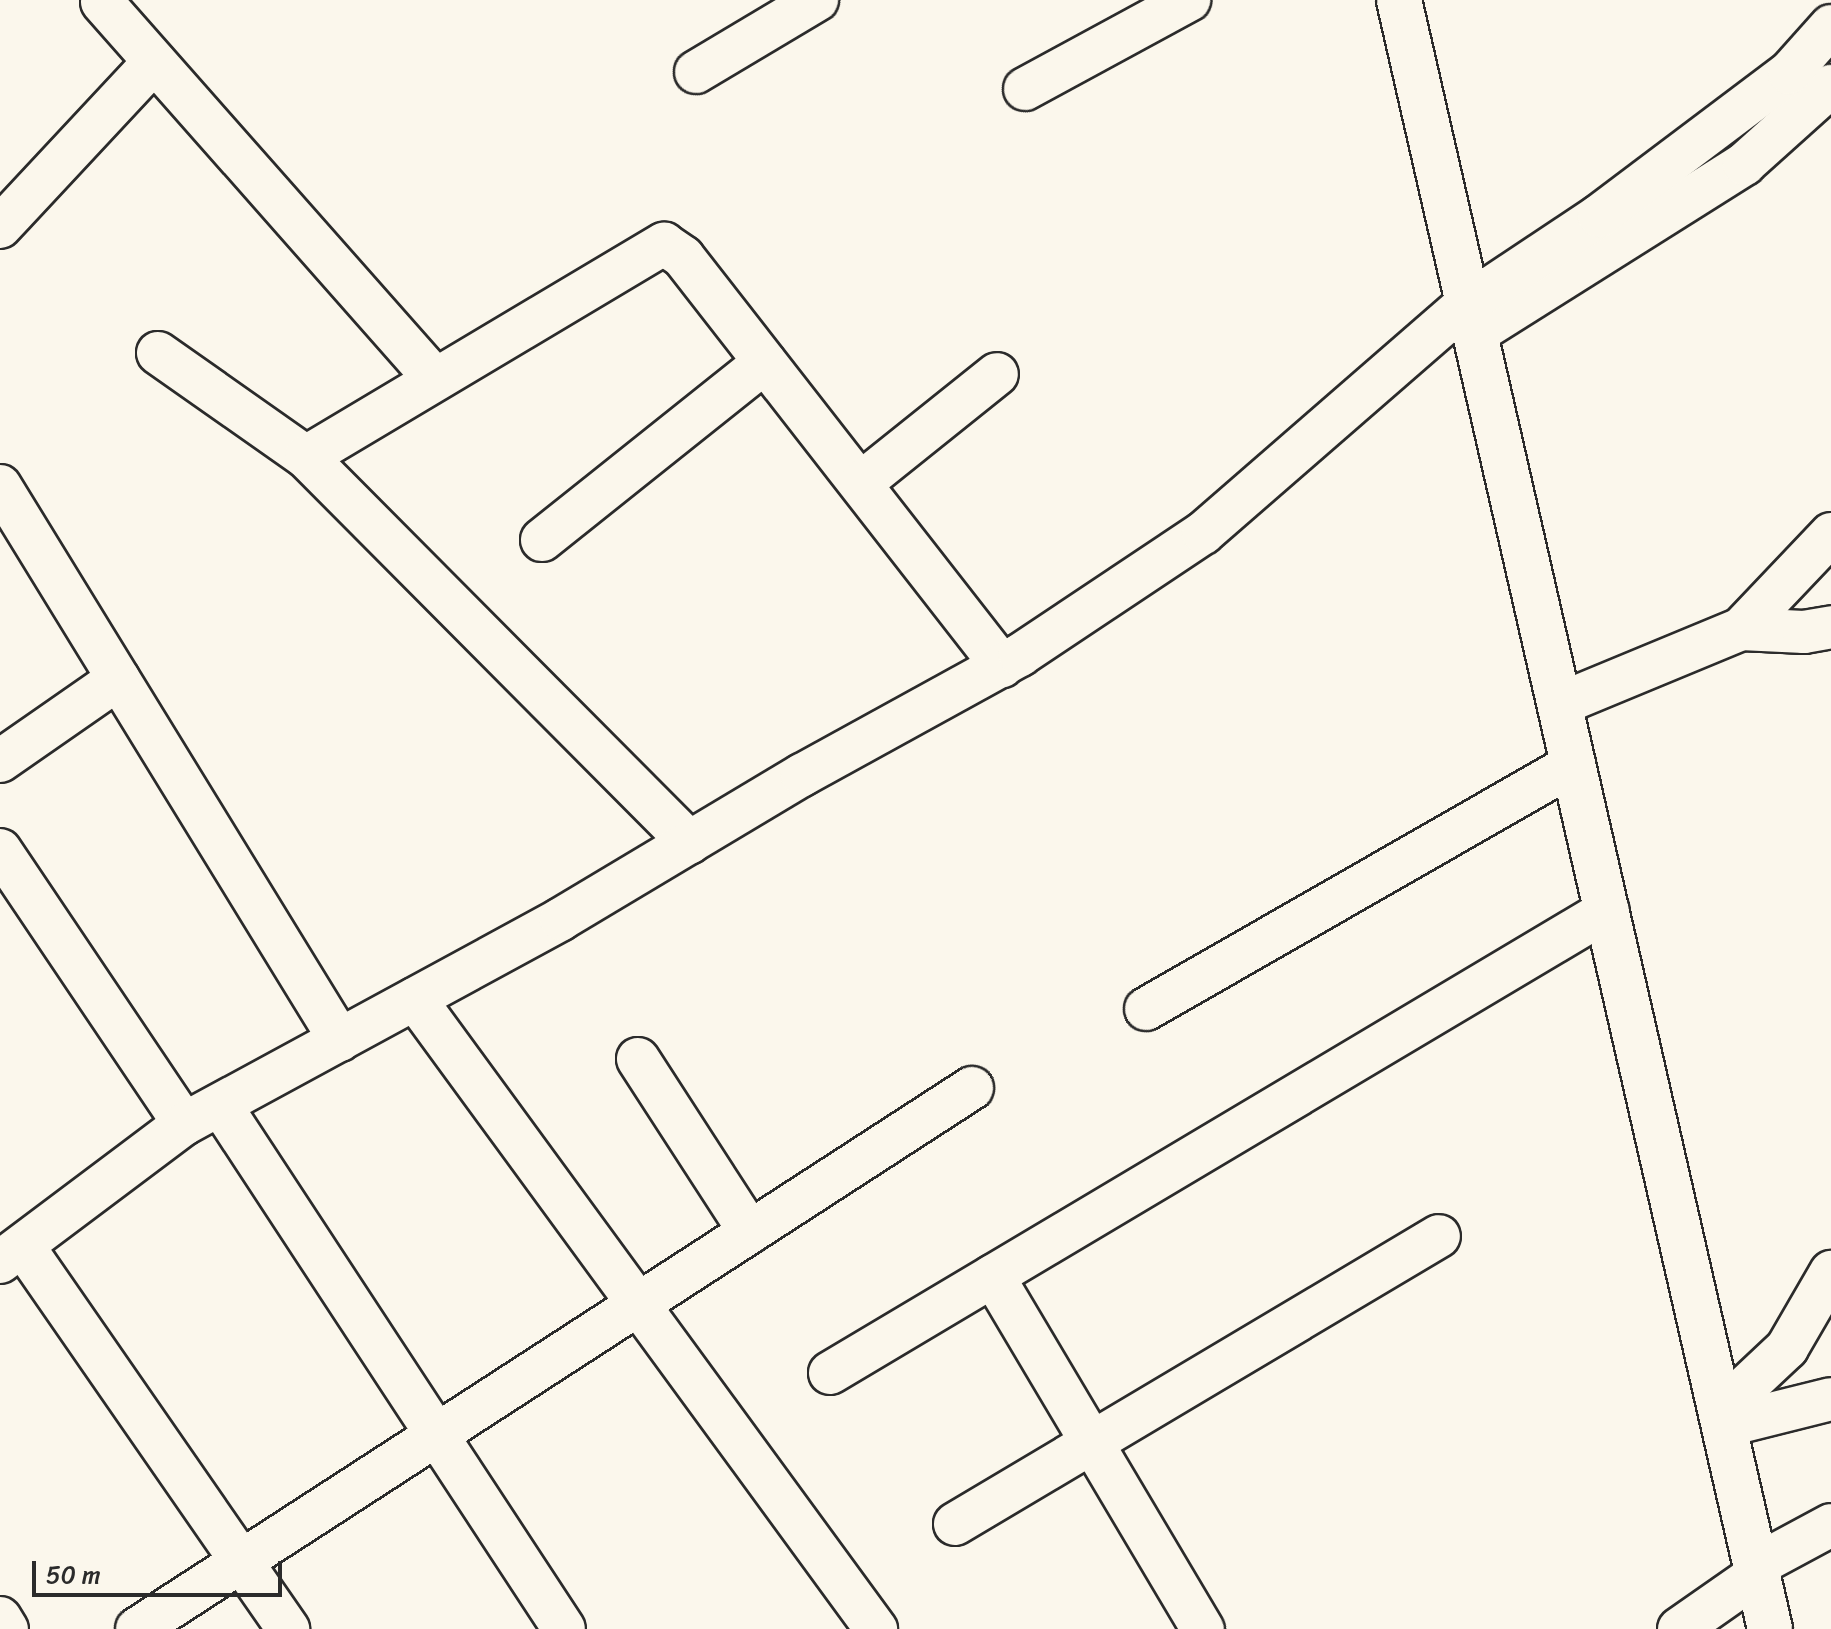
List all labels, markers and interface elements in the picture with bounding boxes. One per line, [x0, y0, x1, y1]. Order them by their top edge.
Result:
scale bar [36, 1545, 286, 1595]
text: 50 m [46, 1554, 101, 1596]

